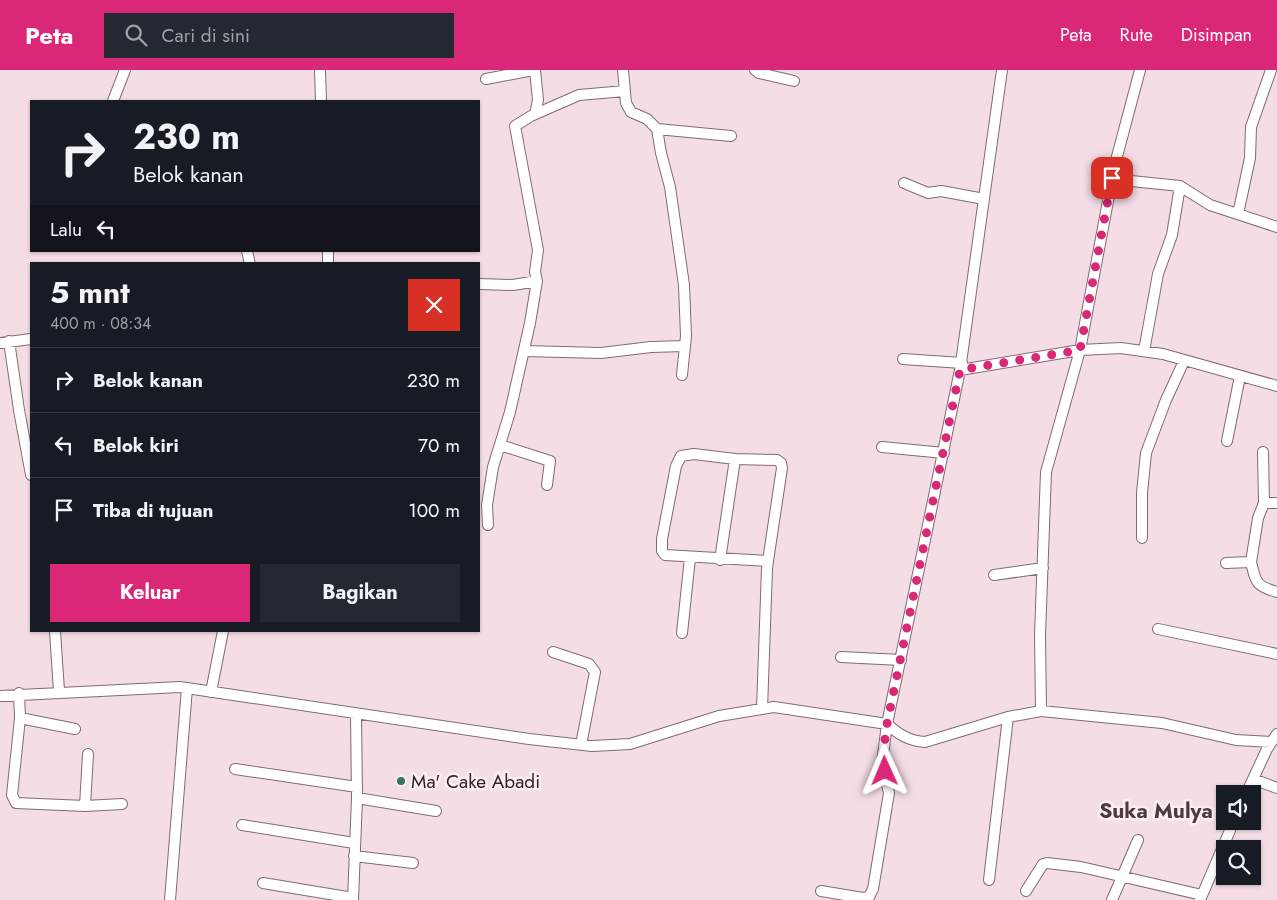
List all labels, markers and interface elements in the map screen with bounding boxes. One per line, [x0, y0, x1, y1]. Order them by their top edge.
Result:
search box [104, 13, 454, 58]
text: Peta [25, 18, 74, 53]
icon: search [122, 21, 150, 49]
text: Cari di sini [162, 22, 250, 49]
text: Peta [1060, 22, 1092, 48]
text: Rute [1120, 22, 1153, 48]
text: Disimpan [1181, 22, 1252, 48]
text: 230 m [133, 112, 240, 162]
icon: right [50, 120, 115, 185]
pin [1091, 157, 1133, 199]
text: Belok kanan [133, 158, 244, 190]
icon: arrive [1098, 164, 1126, 192]
icon: left [92, 215, 120, 243]
text: Lalu [50, 216, 82, 243]
text: 5 mnt [50, 271, 130, 314]
button: close [408, 279, 460, 331]
text: 400 m · 08:34 [50, 312, 151, 335]
icon: right [50, 366, 78, 394]
text: Belok kanan [93, 367, 203, 394]
text: 230 m [407, 367, 460, 394]
icon: left [50, 431, 78, 459]
text: Belok kiri [93, 432, 179, 459]
text: 70 m [418, 432, 460, 459]
icon: arrive [50, 496, 78, 524]
text: Tiba di tujuan [93, 497, 213, 524]
text: 100 m [408, 497, 460, 524]
button: Keluar [50, 564, 250, 622]
button: Bagikan [260, 564, 460, 622]
position arrow [858, 744, 910, 796]
place label: Ma' Cake Abadi [411, 768, 540, 795]
marker: Ma' Cake Abadi [395, 775, 407, 787]
map controls [1216, 785, 1261, 885]
button: sound [1216, 785, 1261, 830]
district label: Suka Mulya [1099, 796, 1213, 826]
button: search [1216, 840, 1261, 885]

